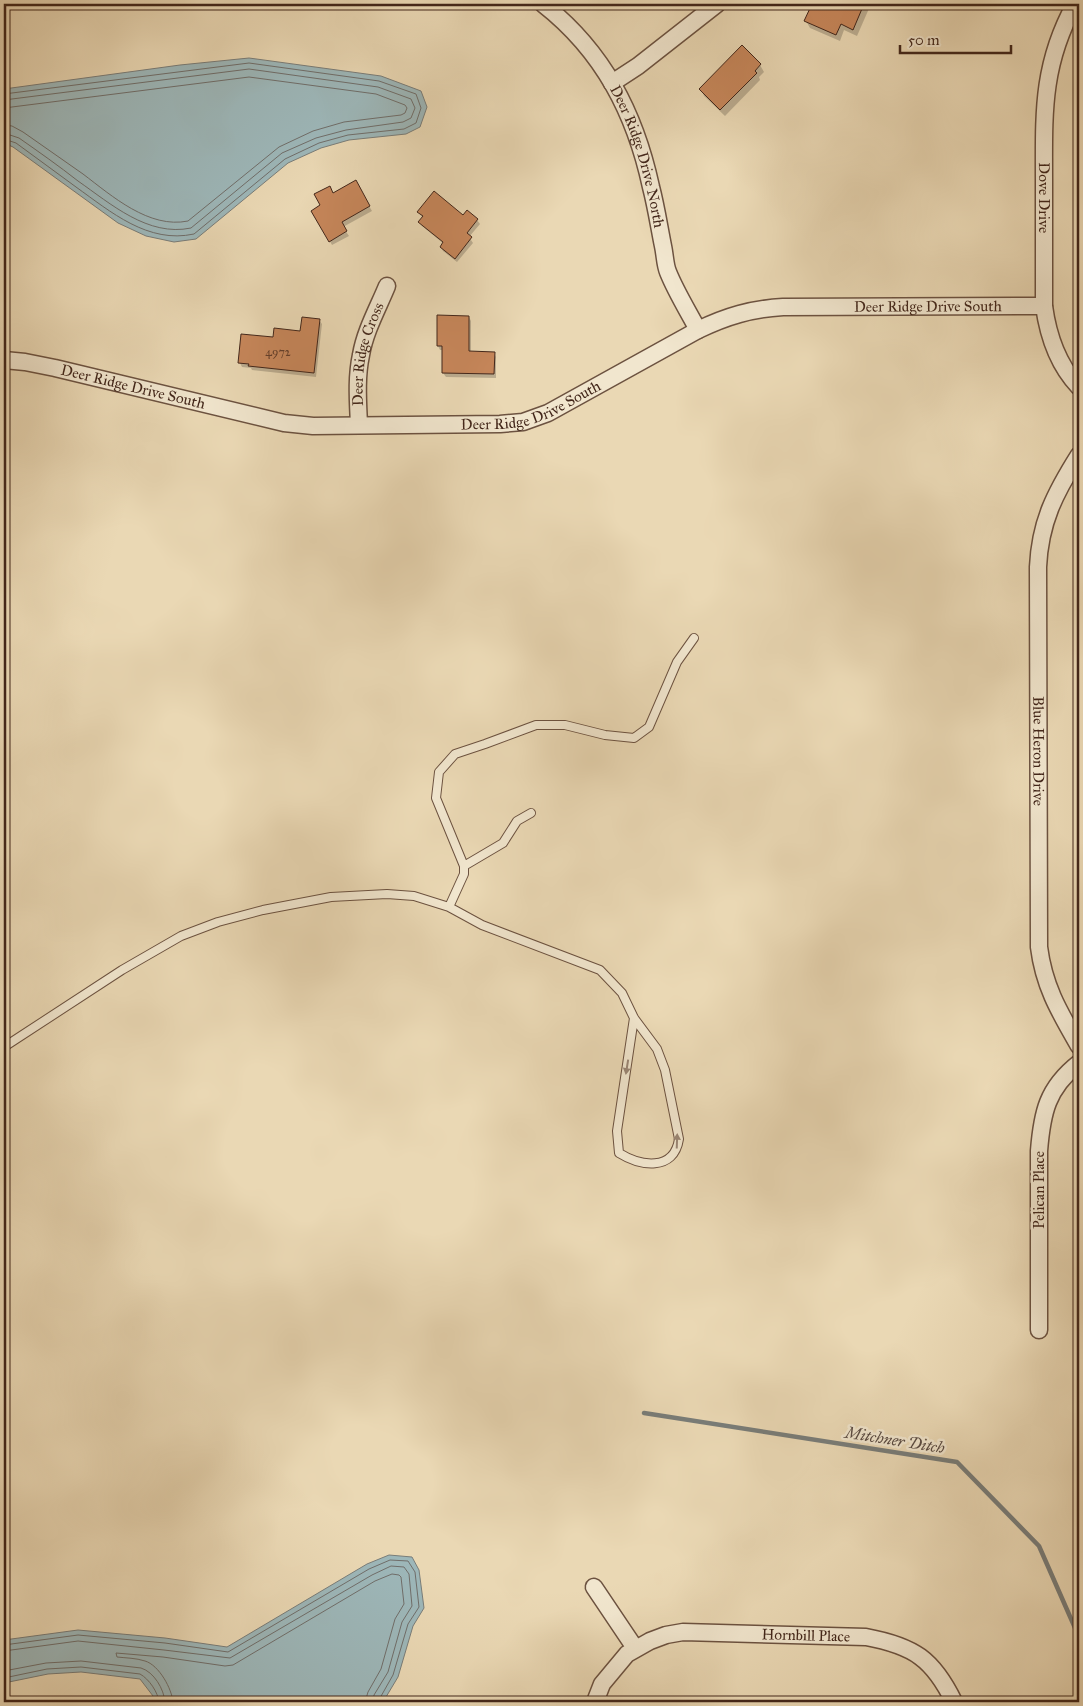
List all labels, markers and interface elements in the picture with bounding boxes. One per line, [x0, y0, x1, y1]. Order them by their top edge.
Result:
scale bar [900, 22, 1012, 54]
text: 50 m [908, 31, 940, 49]
street label: Deer Ridge Drive North [606, 82, 668, 230]
street label: Dove Drive [1035, 162, 1053, 233]
street label: Deer Ridge Drive South [854, 297, 1002, 316]
street label: Deer Ridge Cross [349, 299, 388, 406]
house number: 4972 [265, 345, 291, 359]
street label: Deer Ridge Drive South [59, 361, 208, 413]
street label: Deer Ridge Drive South [461, 376, 604, 433]
street label: Blue Heron Drive [1029, 696, 1048, 806]
one-way arrow [623, 1059, 631, 1075]
one-way arrow [674, 1132, 682, 1148]
street label: Pelican Place [1030, 1151, 1048, 1229]
water label: Mitchner Ditch [842, 1422, 946, 1457]
street label: Hornbill Place [761, 1625, 850, 1646]

